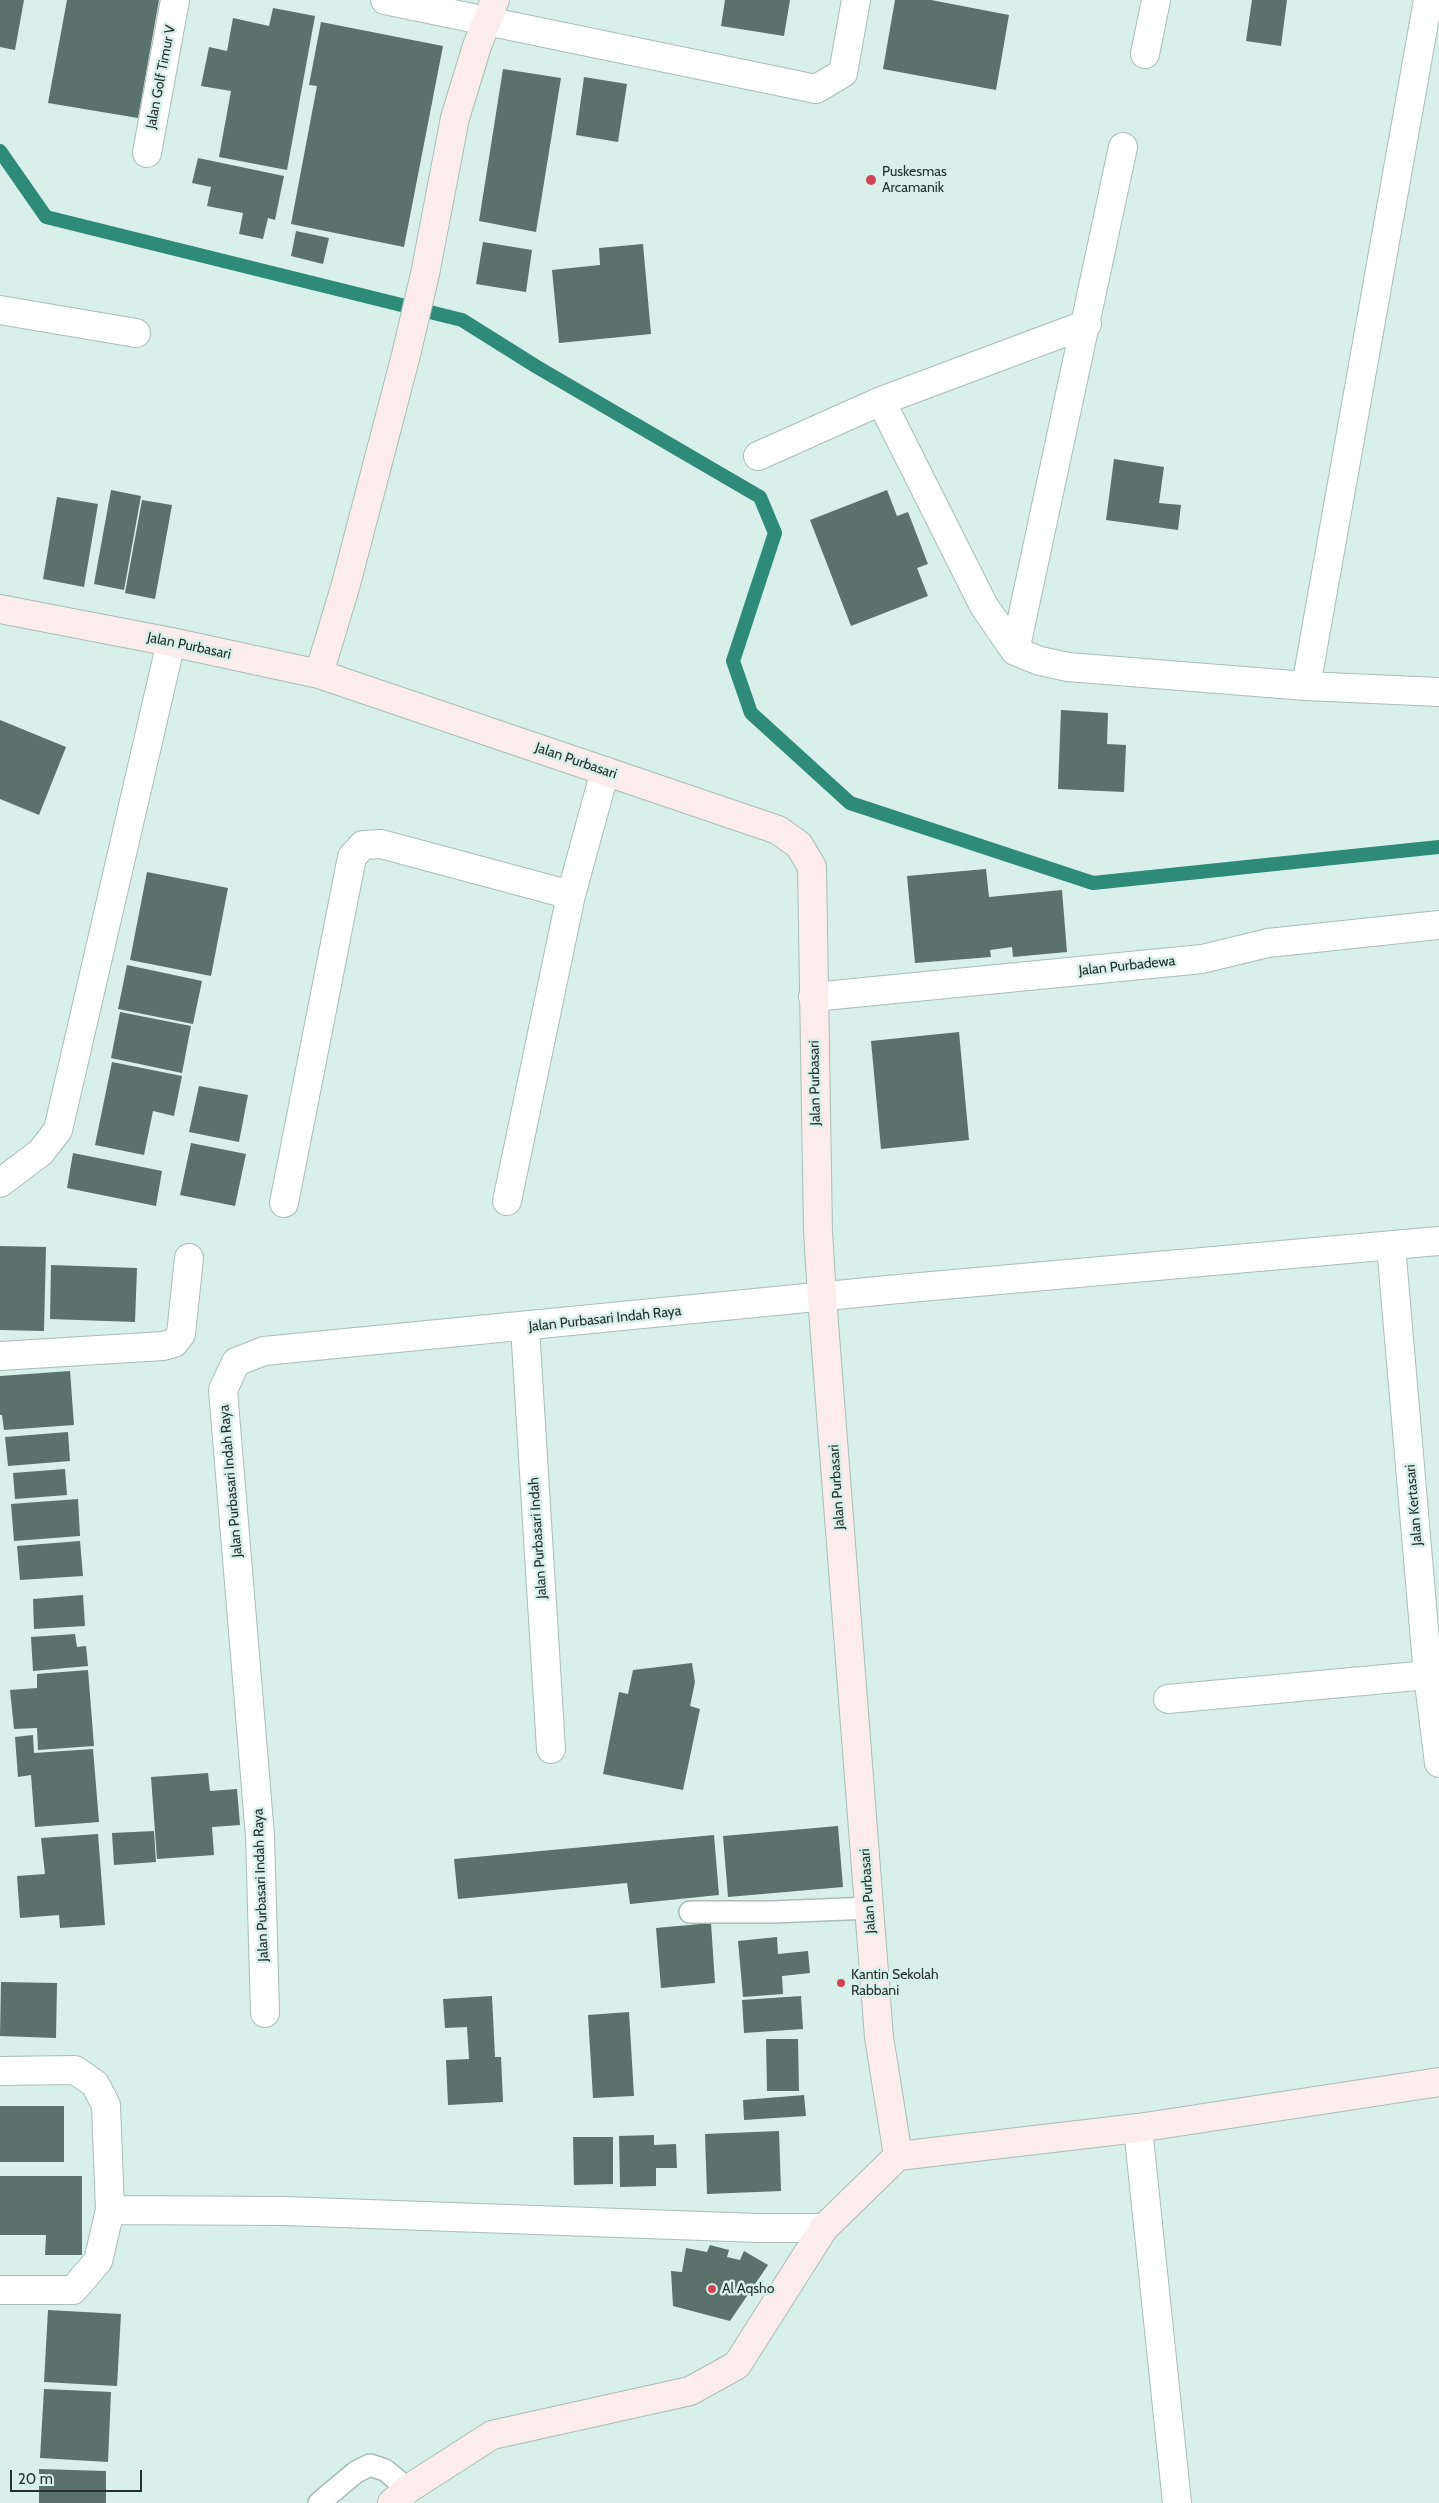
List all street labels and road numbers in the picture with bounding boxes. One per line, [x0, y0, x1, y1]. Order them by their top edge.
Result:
street label: Jalan Golf Timur V [143, 24, 179, 130]
street label: Jalan Purbasari [146, 629, 232, 663]
street label: Jalan Purbasari [533, 739, 619, 783]
street label: Jalan Purbadewa [1078, 953, 1176, 979]
street label: Jalan Purbasari [806, 1040, 824, 1126]
street label: Jalan Purbasari Indah Raya [528, 1303, 682, 1335]
street label: Jalan Purbasari Indah Raya [216, 1404, 246, 1558]
street label: Jalan Purbasari [826, 1444, 848, 1530]
street label: Jalan Kertasari [1402, 1464, 1426, 1546]
street label: Jalan Purbasari Indah [525, 1477, 551, 1599]
street label: Jalan Purbasari Indah Raya [250, 1808, 272, 1962]
street label: Jalan Purbasari [857, 1848, 879, 1934]

